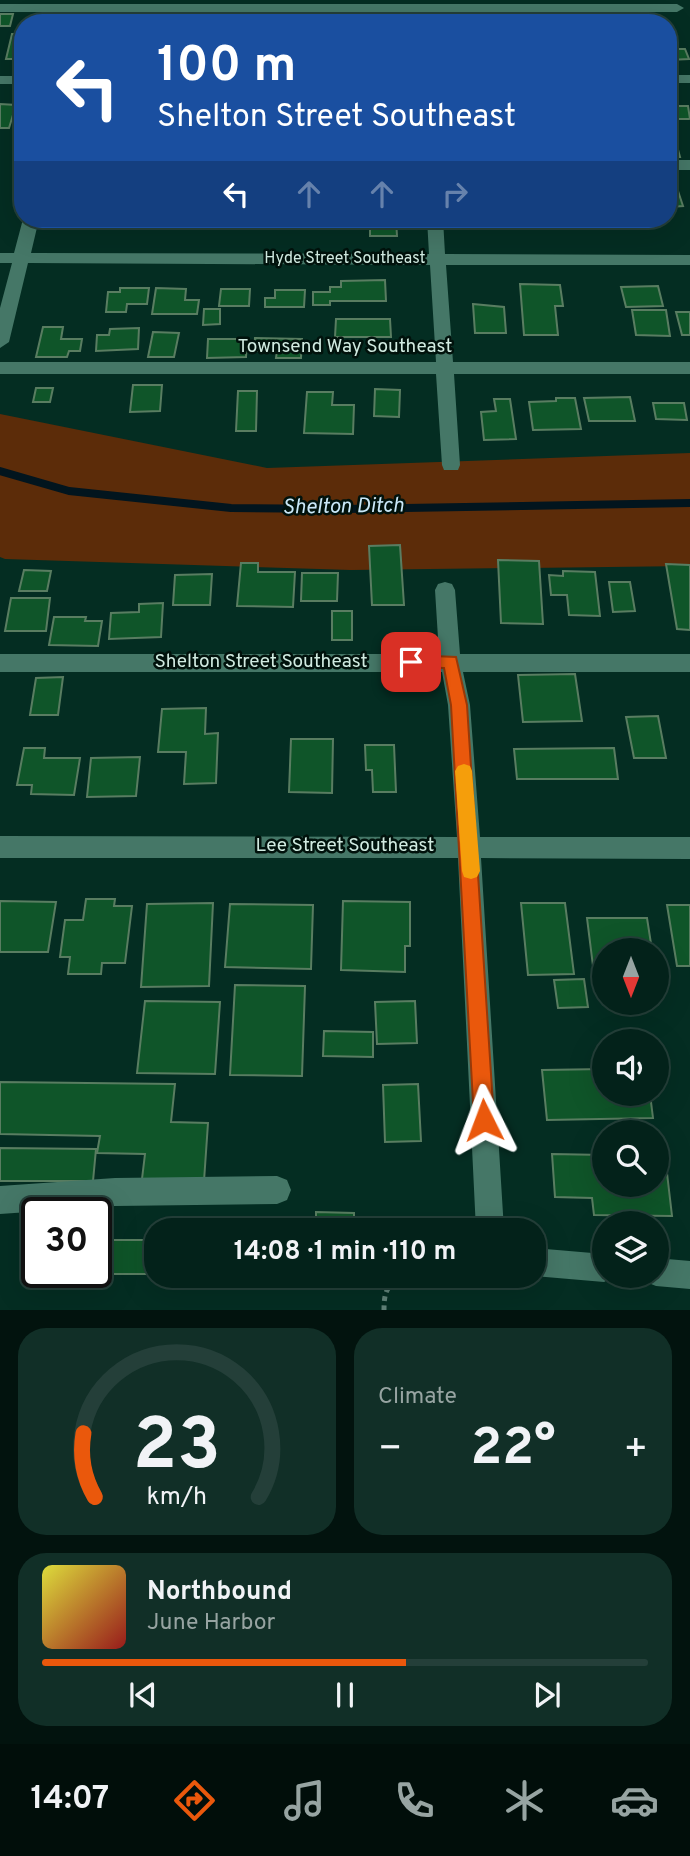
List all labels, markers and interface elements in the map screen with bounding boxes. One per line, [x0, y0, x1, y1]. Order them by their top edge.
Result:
text: 100 m [157, 37, 296, 99]
icon: left [42, 42, 133, 133]
text: Shelton Street Southeast [157, 98, 516, 138]
icon: left [217, 175, 255, 213]
icon: ahead [290, 175, 328, 213]
icon: ahead [363, 175, 401, 213]
icon: right [436, 175, 474, 213]
street label: Hyde Street Southeast [264, 249, 426, 269]
street label: Townsend Way Southeast [237, 335, 453, 359]
water label: Shelton Ditch [282, 492, 405, 522]
pin [381, 632, 441, 692]
icon: arrive [392, 643, 430, 681]
street label: Shelton Street Southeast [154, 650, 368, 674]
street label: Lee Street Southeast [256, 834, 434, 858]
north arrow [592, 938, 668, 1015]
map controls [592, 938, 669, 1288]
button: sound [592, 1029, 669, 1106]
position arrow [447, 1083, 521, 1157]
button: search [592, 1120, 669, 1197]
speed limit sign: 30 [21, 1197, 112, 1288]
button: layers [592, 1211, 669, 1288]
text: 14:08 · 1 min · 110 m [234, 1236, 456, 1269]
text: Climate [378, 1383, 457, 1412]
text: 23 [133, 1404, 221, 1496]
text: 22° [470, 1417, 556, 1483]
text: − [378, 1426, 403, 1475]
text: + [623, 1426, 648, 1475]
text: km/h [147, 1482, 207, 1514]
text: Northbound [147, 1576, 292, 1609]
text: June Harbor [147, 1609, 275, 1638]
icon: previous [124, 1676, 162, 1714]
icon: pause [326, 1676, 364, 1714]
icon: next [528, 1676, 566, 1714]
icon: directions [170, 1776, 219, 1825]
icon: music [280, 1776, 329, 1825]
icon: phone [390, 1776, 439, 1825]
icon: climate [500, 1776, 549, 1825]
icon: car [610, 1776, 659, 1825]
text: 14:07 [31, 1780, 109, 1820]

